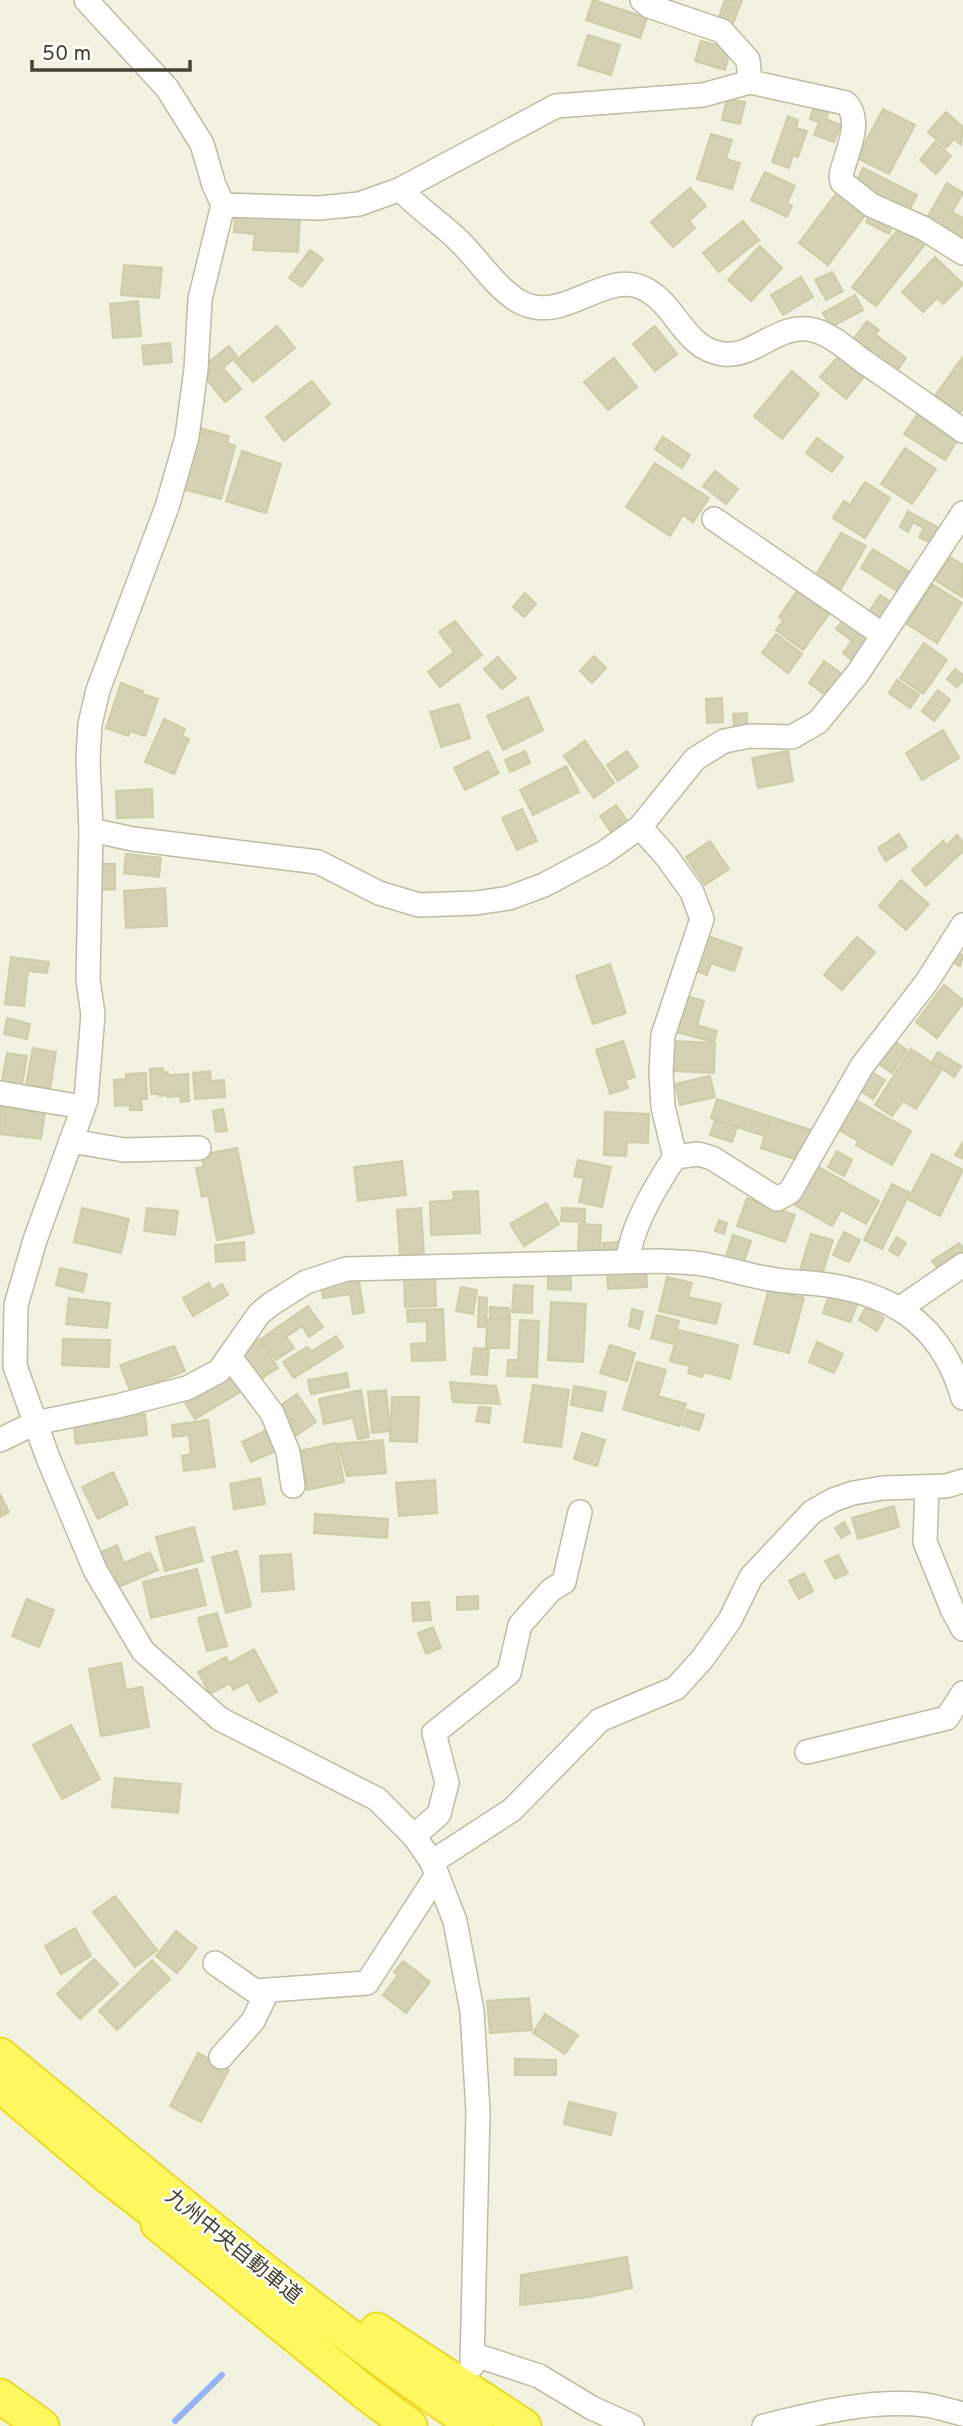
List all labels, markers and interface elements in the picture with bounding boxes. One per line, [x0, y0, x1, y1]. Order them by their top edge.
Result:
scale bar [32, 28, 189, 72]
text: 50 m [42, 41, 91, 68]
street label: 九州中央自動車道 [159, 2184, 307, 2311]

